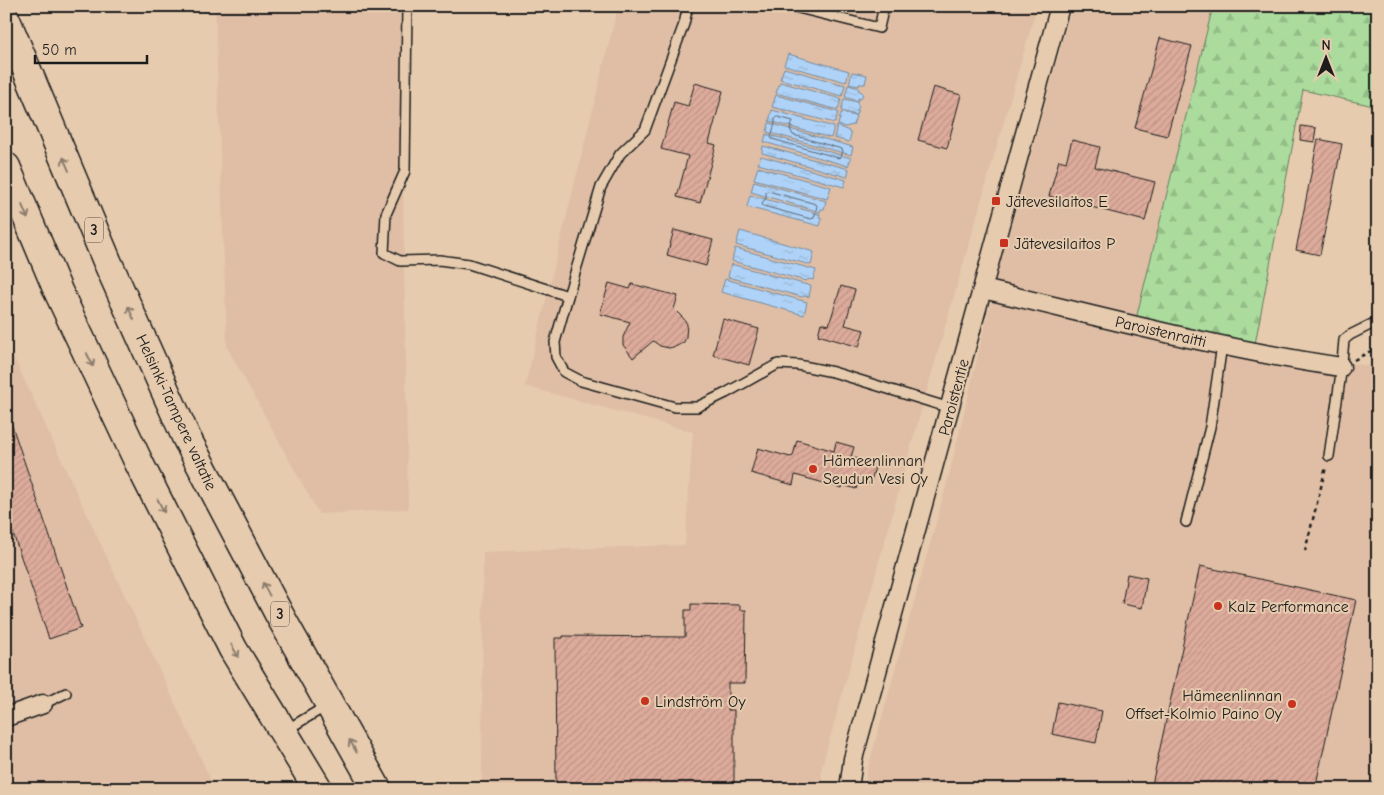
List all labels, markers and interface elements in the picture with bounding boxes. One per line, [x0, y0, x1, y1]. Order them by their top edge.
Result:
scale bar [35, 32, 148, 64]
north arrow [1302, 32, 1352, 82]
text: N [1321, 37, 1331, 54]
text: 50 m [42, 41, 77, 59]
one-way arrow [61, 157, 71, 172]
place label: Jätevesilaitos E [1006, 193, 1108, 211]
marker: Jätevesilaitos E [990, 195, 1002, 207]
one-way arrow [21, 204, 30, 219]
road number: 3 [85, 218, 103, 242]
place label: Jätevesilaitos P [1014, 235, 1115, 253]
marker: Jätevesilaitos P [998, 237, 1010, 249]
one-way arrow [125, 306, 135, 321]
street label: Paroistenraitti [1113, 313, 1208, 351]
street label: Helsinki-Tampere valtatie [132, 332, 220, 493]
one-way arrow [86, 352, 96, 367]
street label: Paroistentie [935, 357, 973, 438]
place label: Hämeenlinnan Seudun Vesi Oy [823, 452, 928, 488]
marker: Hämeenlinnan Seudun Vesi Oy [807, 463, 819, 475]
one-way arrow [156, 499, 166, 514]
one-way arrow [261, 581, 271, 596]
place label: Kalz Performance [1228, 598, 1349, 616]
marker: Kalz Performance [1212, 600, 1224, 612]
road number: 3 [271, 602, 289, 626]
one-way arrow [231, 643, 240, 658]
place label: Hämeenlinnan Offset-Kolmio Paino Oy [1125, 687, 1283, 723]
place label: Lindström Oy [655, 693, 746, 711]
marker: Lindström Oy [639, 695, 651, 707]
marker: Hämeenlinnan Offset-Kolmio Paino Oy [1286, 698, 1298, 710]
one-way arrow [348, 740, 358, 754]

